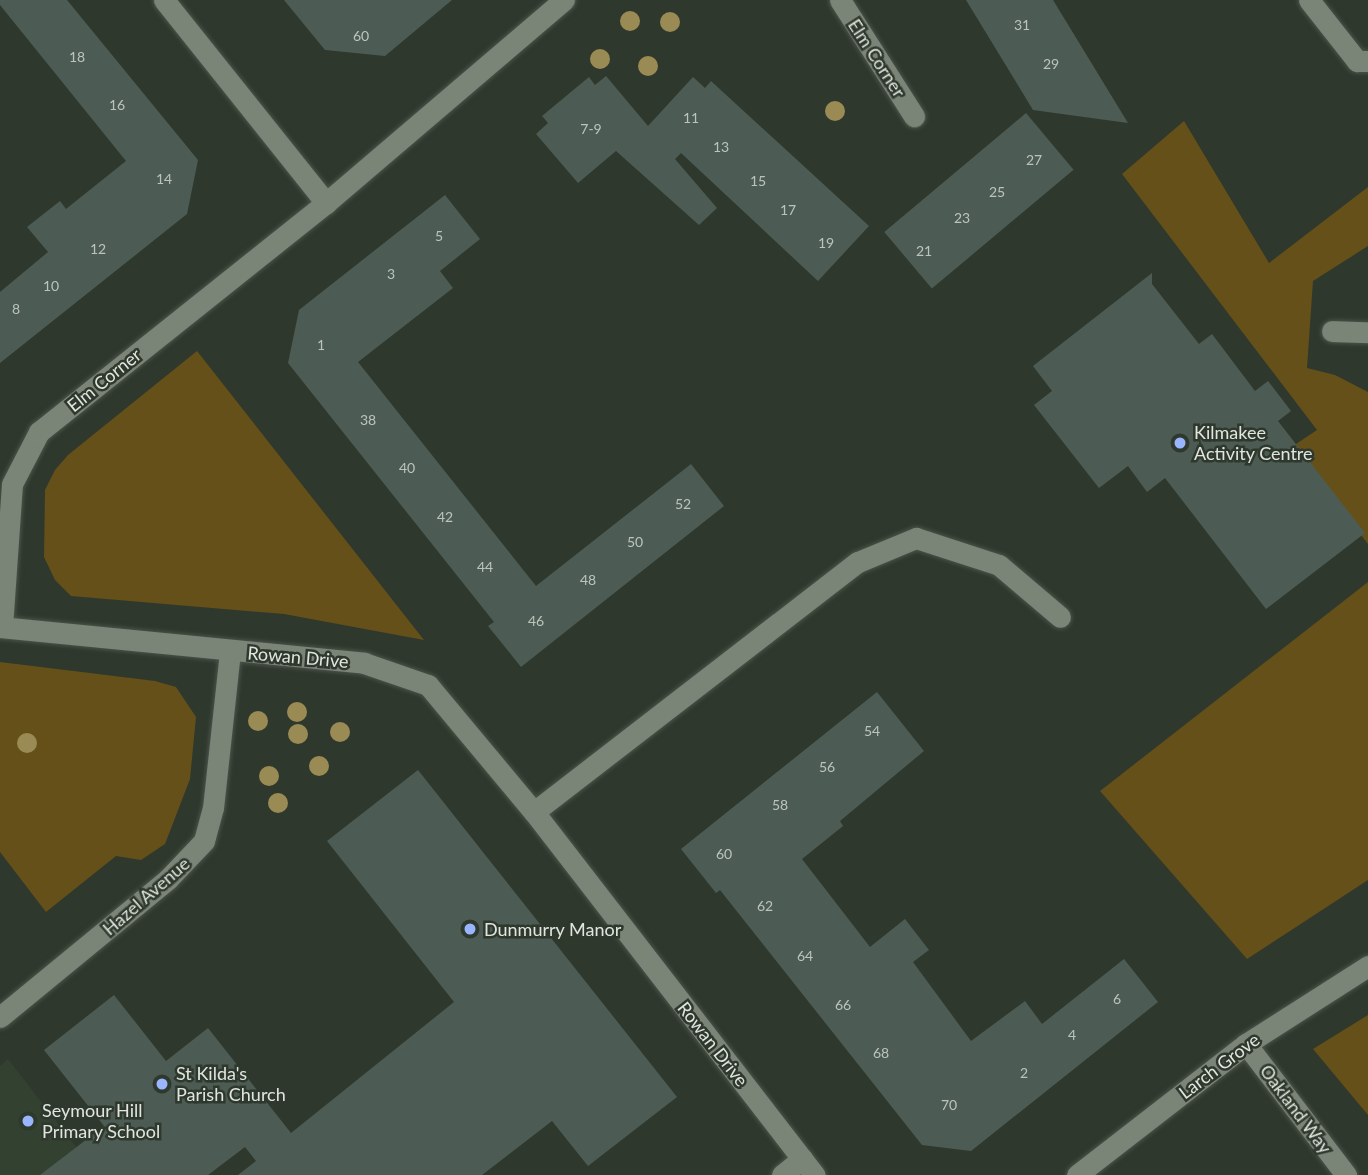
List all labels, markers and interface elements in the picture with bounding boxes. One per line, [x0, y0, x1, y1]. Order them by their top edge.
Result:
street label: Elm Corner [844, 15, 910, 101]
house number: 31 [1014, 17, 1030, 33]
house number: 60 [353, 28, 369, 44]
house number: 18 [69, 49, 85, 65]
house number: 29 [1043, 56, 1059, 72]
house number: 16 [109, 97, 125, 113]
house number: 11 [683, 110, 699, 126]
house number: 7-9 [580, 121, 602, 137]
house number: 13 [713, 139, 729, 155]
house number: 27 [1026, 152, 1042, 168]
house number: 14 [156, 171, 172, 187]
house number: 15 [750, 173, 766, 189]
house number: 25 [989, 184, 1005, 200]
house number: 17 [780, 202, 796, 218]
house number: 23 [954, 210, 970, 226]
house number: 5 [435, 228, 443, 244]
house number: 19 [818, 235, 834, 251]
house number: 12 [90, 241, 106, 257]
house number: 21 [916, 243, 932, 259]
house number: 3 [387, 266, 395, 282]
house number: 10 [43, 278, 59, 294]
house number: 8 [12, 301, 20, 317]
house number: 1 [317, 337, 325, 353]
street label: Elm Corner [63, 344, 145, 416]
house number: 38 [360, 412, 376, 428]
place label: Kilmakee Activity Centre [1194, 422, 1313, 464]
marker: Kilmakee Activity Centre [1172, 435, 1188, 451]
house number: 40 [399, 460, 415, 476]
house number: 52 [675, 496, 691, 512]
house number: 42 [437, 509, 453, 525]
house number: 50 [627, 534, 643, 550]
house number: 44 [477, 559, 493, 575]
house number: 48 [580, 572, 596, 588]
house number: 46 [528, 613, 544, 629]
street label: Rowan Drive [247, 642, 349, 672]
house number: 54 [864, 723, 880, 739]
house number: 56 [819, 759, 835, 775]
house number: 58 [772, 797, 788, 813]
house number: 60 [716, 846, 732, 862]
street label: Hazel Avenue [98, 852, 194, 940]
house number: 62 [757, 898, 773, 914]
place label: Dunmurry Manor [484, 918, 622, 940]
marker: Dunmurry Manor [462, 921, 478, 937]
house number: 64 [797, 948, 813, 964]
house number: 6 [1113, 991, 1121, 1007]
street label: Rowan Drive [673, 997, 753, 1091]
house number: 66 [835, 997, 851, 1013]
house number: 4 [1068, 1027, 1076, 1043]
street label: Larch Grove [1174, 1029, 1264, 1103]
house number: 68 [873, 1045, 889, 1061]
street label: Oakland Way [1256, 1060, 1336, 1158]
place label: St Kilda's Parish Church [176, 1063, 286, 1106]
house number: 2 [1020, 1065, 1028, 1081]
marker: St Kilda's Parish Church [154, 1076, 170, 1092]
house number: 70 [941, 1097, 957, 1113]
place label: Seymour Hill Primary School [42, 1100, 161, 1142]
marker: Seymour Hill Primary School [20, 1113, 36, 1129]

